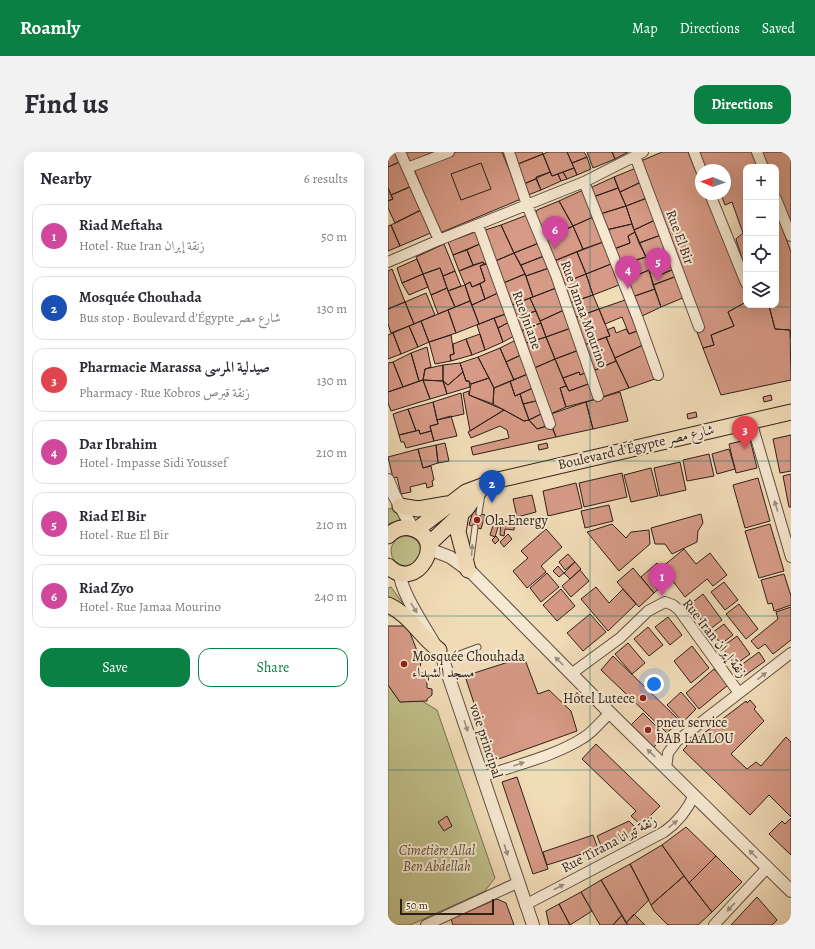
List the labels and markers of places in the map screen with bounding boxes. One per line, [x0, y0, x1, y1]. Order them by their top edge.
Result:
pin: 6 [542, 216, 568, 249]
pin: 5 [645, 248, 671, 281]
pin: 4 [615, 256, 641, 289]
pin: 3 [732, 416, 758, 449]
pin: 2 [479, 470, 505, 503]
place label: Ola Energy [485, 511, 549, 530]
marker: Ola Energy [472, 515, 482, 525]
pin: 1 [649, 563, 675, 596]
place label: Mosquée Chouhada مسجد الشهداء [412, 647, 526, 682]
marker: Mosquée Chouhada مسجد الشهداء [399, 659, 409, 669]
place label: Hôtel Lutece [563, 689, 635, 708]
marker: Hôtel Lutece [638, 693, 648, 703]
place label: pneu service BAB LAALOU [656, 713, 734, 748]
marker: pneu service BAB LAALOU [643, 725, 653, 735]

